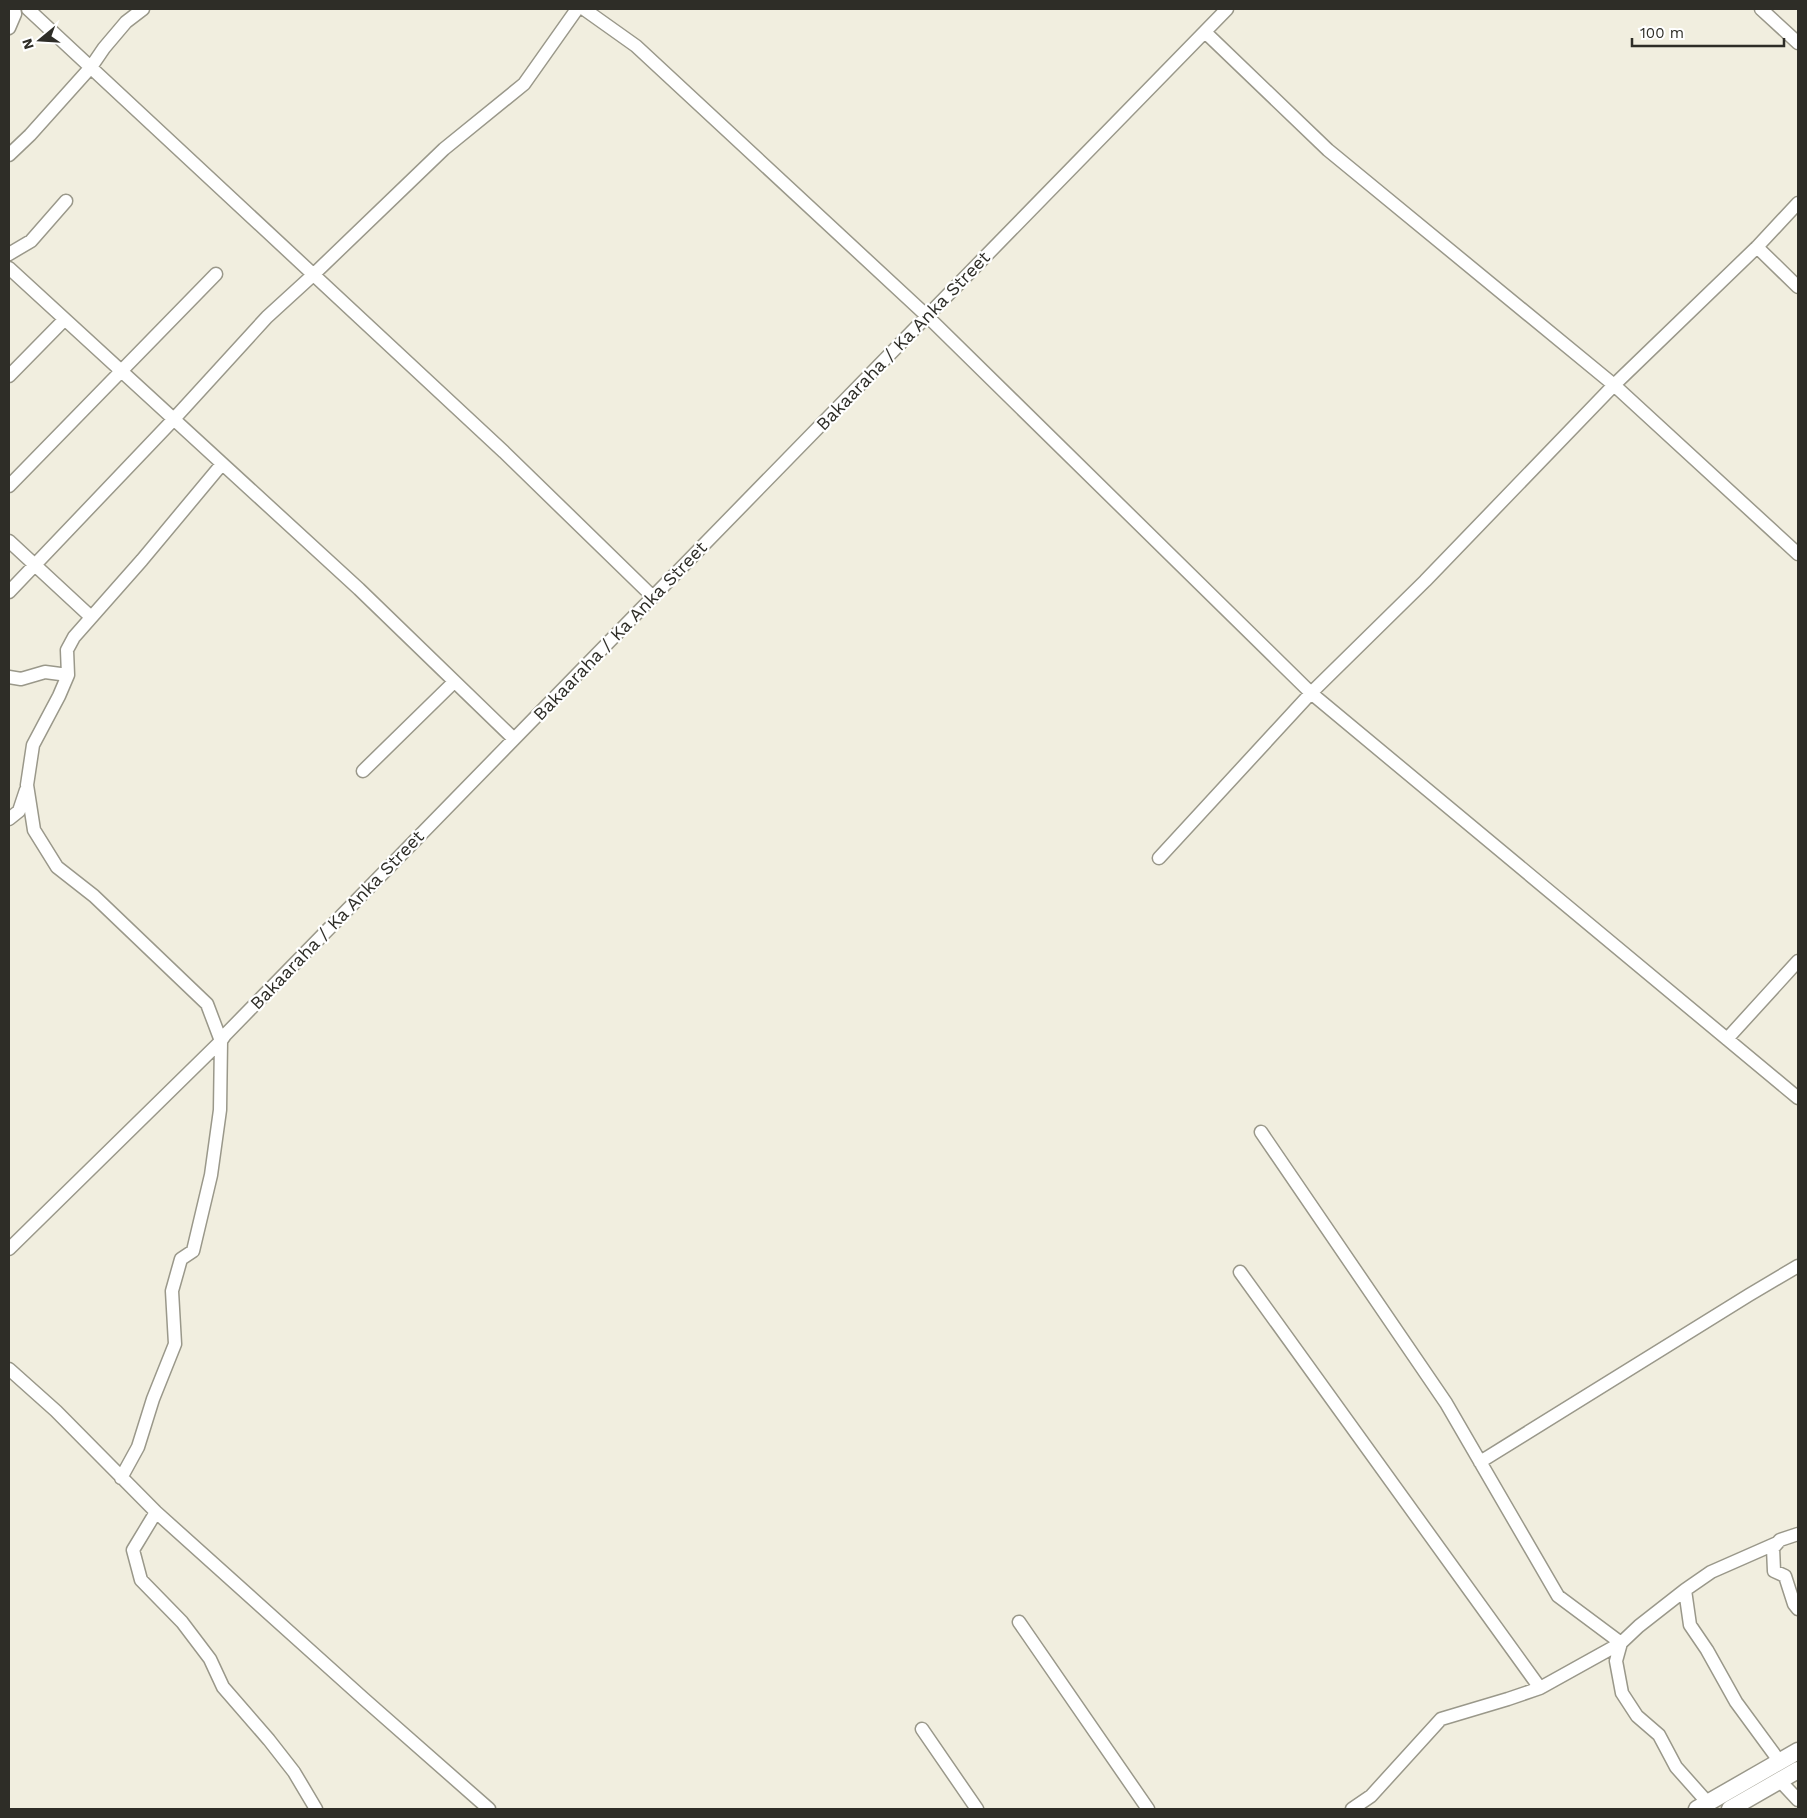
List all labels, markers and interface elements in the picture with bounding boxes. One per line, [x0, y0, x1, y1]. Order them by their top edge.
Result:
north arrow [15, 15, 65, 65]
scale bar [1632, 15, 1784, 47]
text: 100 m [1640, 24, 1684, 42]
text: N [18, 37, 37, 51]
street label: Bakaaraha / Ka Anka Street [812, 247, 994, 434]
street label: Bakaaraha / Ka Anka Street [529, 537, 711, 724]
street label: Bakaaraha / Ka Anka Street [246, 826, 428, 1013]

